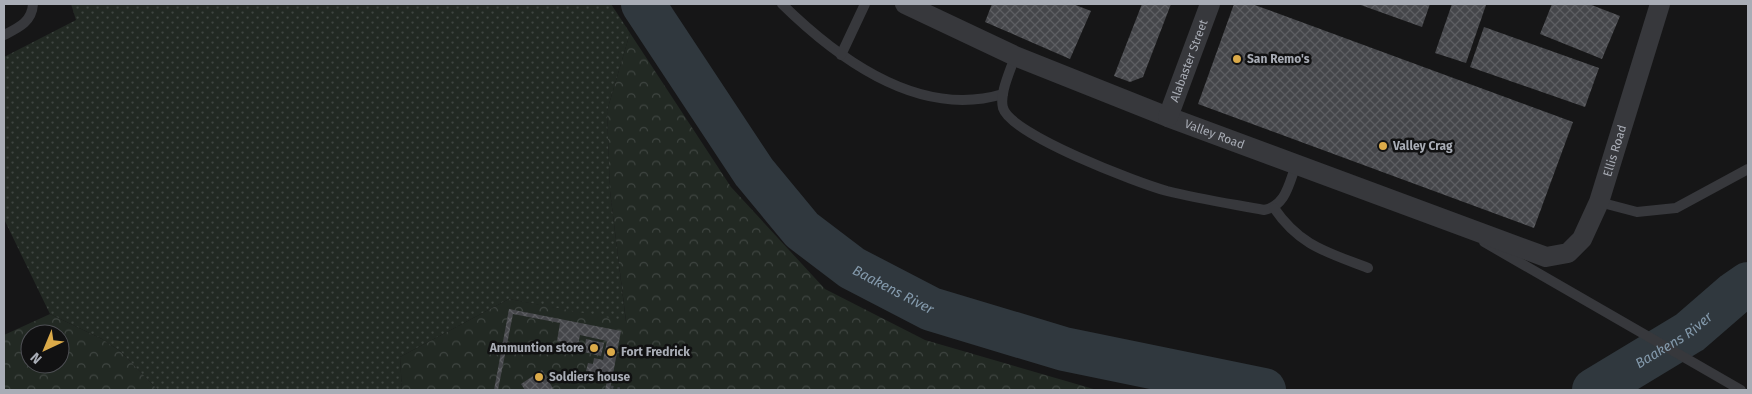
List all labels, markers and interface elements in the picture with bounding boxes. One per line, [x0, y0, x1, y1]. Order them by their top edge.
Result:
street label: Alabaster Street [1167, 17, 1211, 104]
place label: San Remo's [1247, 52, 1310, 66]
marker: San Remo's [1231, 53, 1243, 65]
street label: Valley Road [1183, 117, 1246, 152]
street label: Ellis Road [1600, 123, 1629, 178]
place label: Valley Crag [1392, 139, 1453, 153]
marker: Valley Crag [1377, 140, 1389, 152]
water label: Baakens River [850, 262, 937, 318]
water label: Baakens River [1632, 308, 1716, 372]
north arrow [20, 324, 70, 374]
place label: Ammuntion store [489, 341, 584, 355]
marker: Ammuntion store [588, 342, 600, 354]
place label: Fort Fredrick [621, 345, 690, 359]
marker: Fort Fredrick [605, 346, 617, 358]
text: N [27, 349, 46, 367]
place label: Soldiers house [549, 370, 630, 384]
marker: Soldiers house [533, 371, 545, 383]

